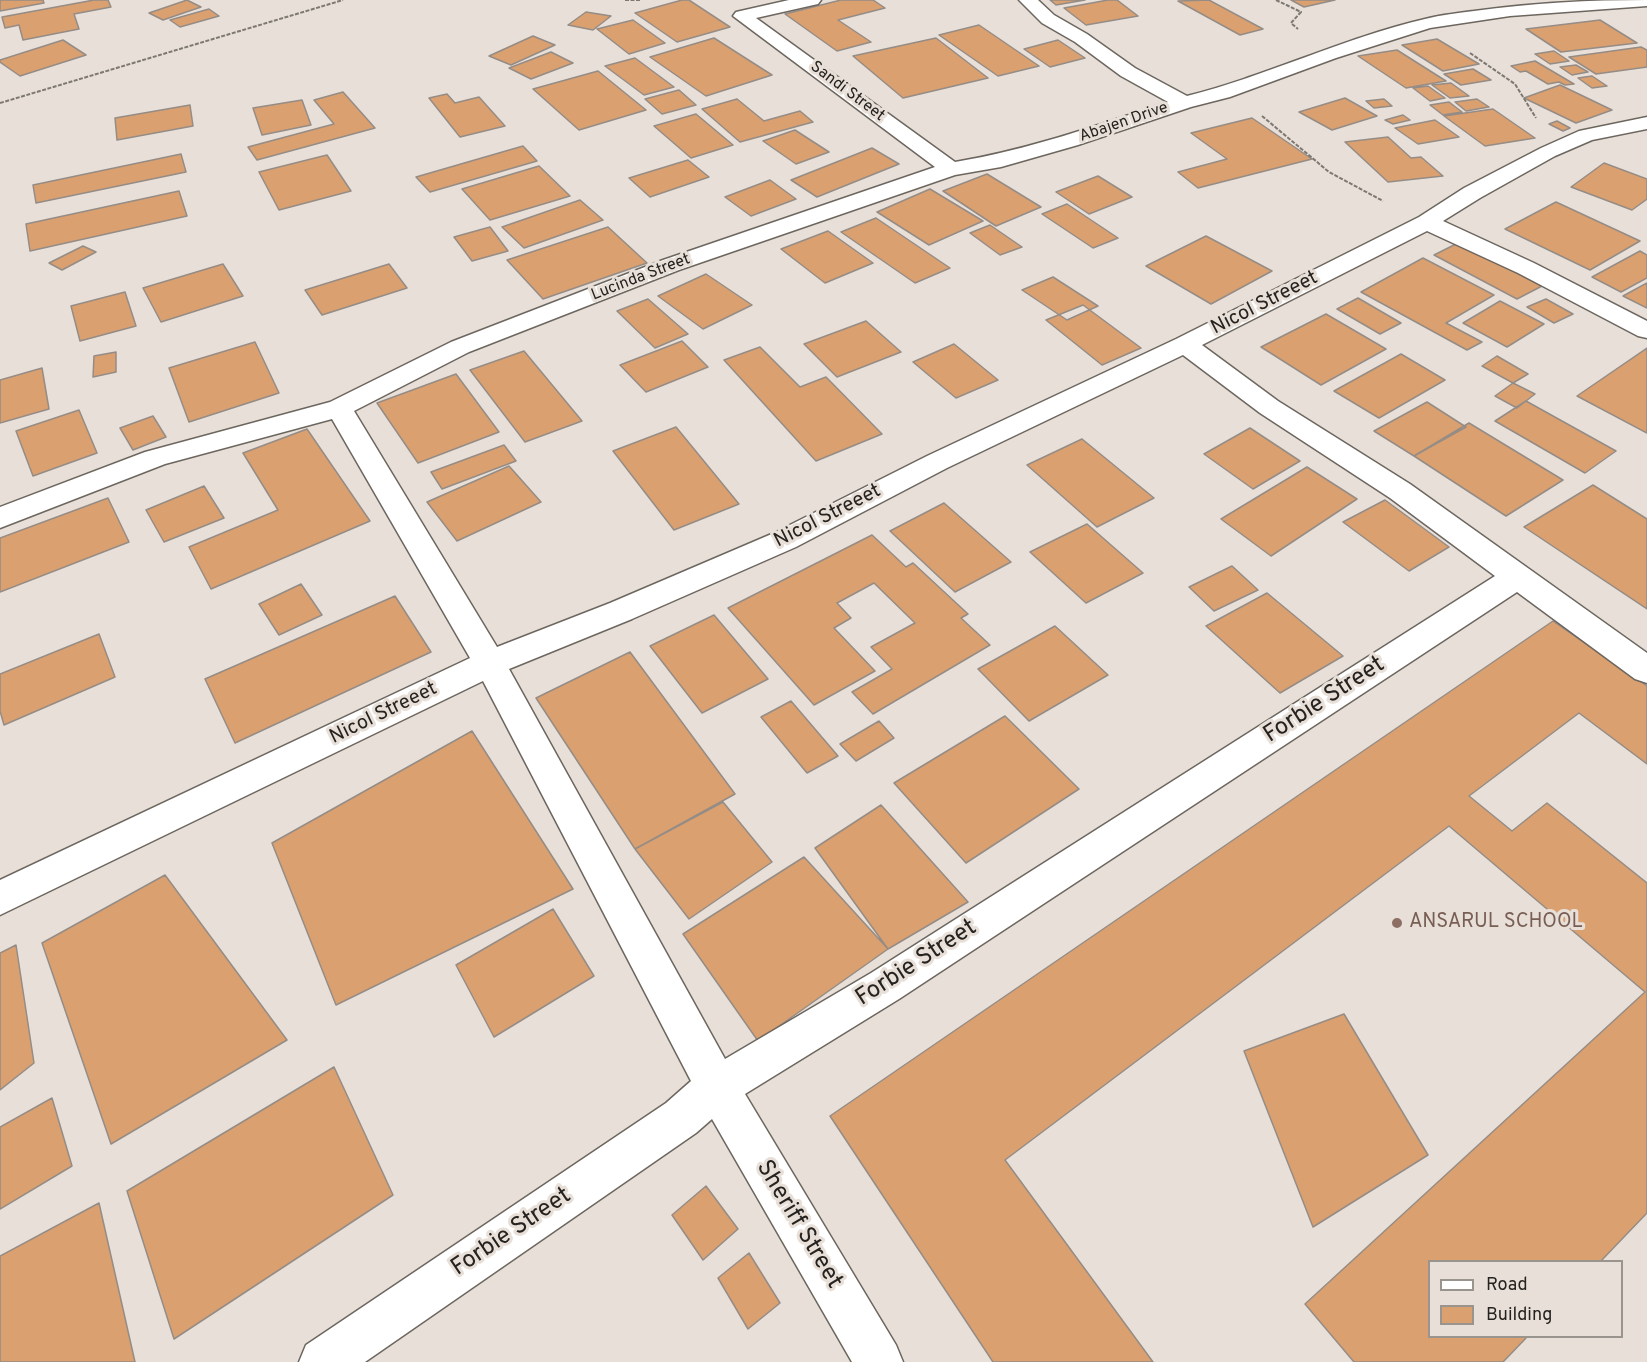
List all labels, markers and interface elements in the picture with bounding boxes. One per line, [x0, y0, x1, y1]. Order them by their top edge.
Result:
street label: Sandi Street [806, 58, 888, 126]
street label: Abajen Drive [1077, 99, 1171, 147]
street label: Lucinda Street [589, 250, 693, 306]
street label: Nicol Streeet [1208, 267, 1322, 341]
street label: Nicol Streeet [771, 480, 885, 554]
street label: Forbie Street [1259, 651, 1391, 751]
street label: Nicol Streeet [326, 678, 442, 750]
place label: ANSARUL SCHOOL [1409, 911, 1583, 935]
street label: Forbie Street [851, 914, 983, 1014]
marker: ANSARUL SCHOOL [1390, 916, 1404, 930]
street label: Sheriff Street [748, 1156, 848, 1294]
street label: Forbie Street [447, 1182, 577, 1284]
legend [1428, 1260, 1623, 1338]
text: Road [1486, 1274, 1528, 1297]
text: Building [1486, 1304, 1552, 1327]

